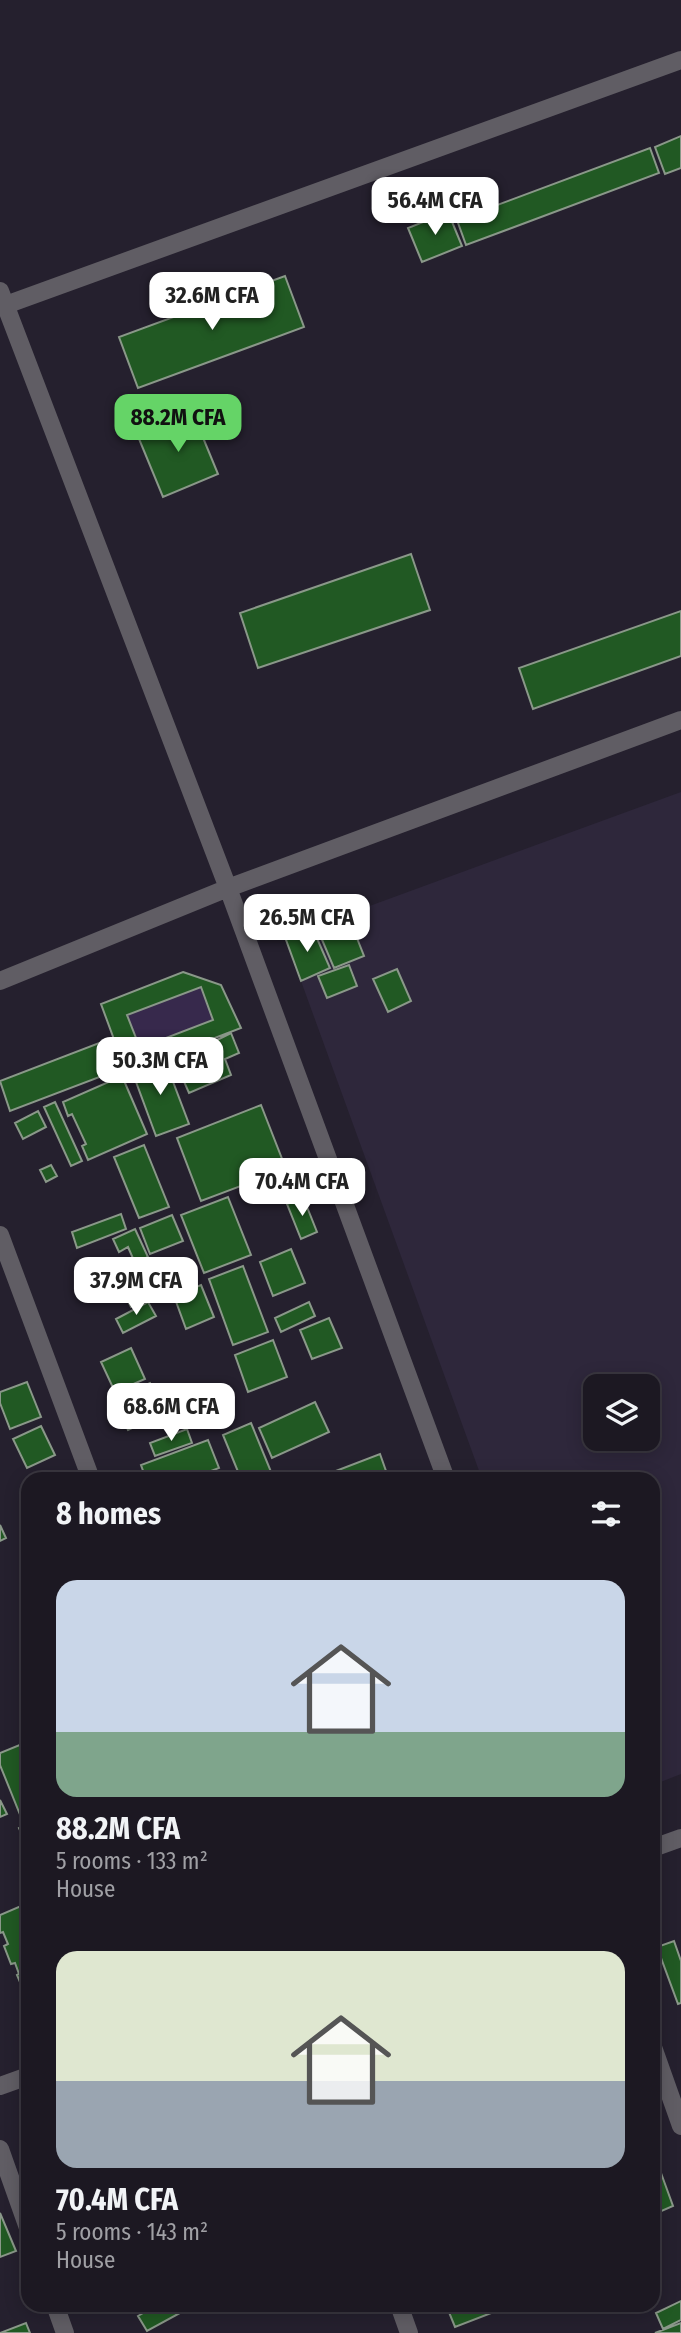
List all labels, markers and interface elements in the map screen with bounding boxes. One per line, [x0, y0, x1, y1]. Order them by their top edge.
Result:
pin: 56.4M CFA [355, 177, 515, 237]
text: 56.4M CFA [388, 186, 482, 214]
pin: 32.6M CFA [132, 272, 292, 332]
text: 32.6M CFA [165, 281, 259, 309]
pin: 88.2M CFA [98, 394, 258, 454]
text: 88.2M CFA [130, 403, 226, 431]
pin: 26.5M CFA [227, 894, 387, 954]
text: 26.5M CFA [260, 903, 354, 931]
pin: 50.3M CFA [80, 1038, 240, 1097]
text: 50.3M CFA [112, 1046, 208, 1074]
pin: 70.4M CFA [222, 1158, 382, 1218]
text: 70.4M CFA [255, 1167, 349, 1195]
pin: 37.9M CFA [56, 1258, 216, 1317]
text: 37.9M CFA [90, 1266, 182, 1294]
map controls [583, 1374, 660, 1451]
button: layers [583, 1374, 660, 1451]
pin: 68.6M CFA [91, 1384, 251, 1443]
text: 68.6M CFA [123, 1392, 219, 1420]
icon: filters [587, 1495, 625, 1533]
text: 8 homes [56, 1496, 161, 1532]
icon: home [278, 1626, 404, 1752]
text: 88.2M CFA [56, 1811, 180, 1847]
text: 5 rooms · 133 m² [56, 1847, 208, 1875]
text: House [56, 1875, 115, 1903]
icon: home [278, 1997, 404, 2123]
text: 70.4M CFA [56, 2182, 178, 2218]
text: 5 rooms · 143 m² [56, 2218, 208, 2246]
text: House [56, 2246, 115, 2274]

